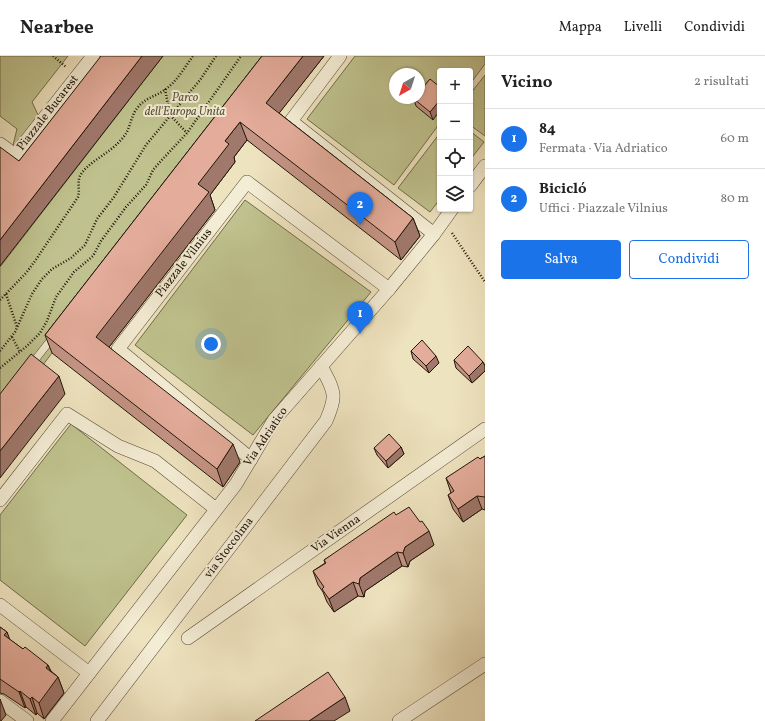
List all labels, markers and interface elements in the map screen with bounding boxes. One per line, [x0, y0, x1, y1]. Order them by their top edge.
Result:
text: Nearbee [20, 15, 94, 41]
text: Mappa [559, 18, 602, 37]
text: Livelli [624, 18, 662, 37]
text: Condividi [684, 18, 745, 37]
north arrow [389, 68, 425, 104]
map controls [437, 68, 473, 212]
button: + [437, 68, 473, 104]
text: Vicino [501, 71, 552, 94]
street label: Piazzale Bucarest [13, 72, 83, 154]
text: 2 risultati [694, 73, 749, 91]
park label: Parco dell'Europa Unita [145, 90, 226, 120]
button: − [437, 104, 473, 140]
text: 84 [539, 119, 556, 140]
text: 1 [511, 130, 517, 148]
text: 60 m [721, 130, 749, 148]
button: locate [437, 140, 473, 176]
text: Fermata · Via Adriatico [539, 140, 668, 158]
button: layers [437, 176, 473, 212]
text: Bicicló [539, 179, 587, 200]
text: 2 [511, 190, 517, 208]
text: 80 m [720, 190, 749, 208]
pin: 2 [347, 192, 373, 225]
text: Uffici · Piazzale Vilnius [539, 200, 668, 218]
street label: Piazzale Vilnius [152, 225, 216, 301]
button: Salva [501, 240, 621, 279]
button: Condividi [629, 240, 749, 279]
pin: 1 [347, 301, 373, 334]
your location [201, 334, 221, 354]
street label: Via Adriatico [240, 404, 292, 470]
street label: Via Vienna [308, 511, 364, 557]
street label: via Stoccolma [201, 514, 257, 582]

